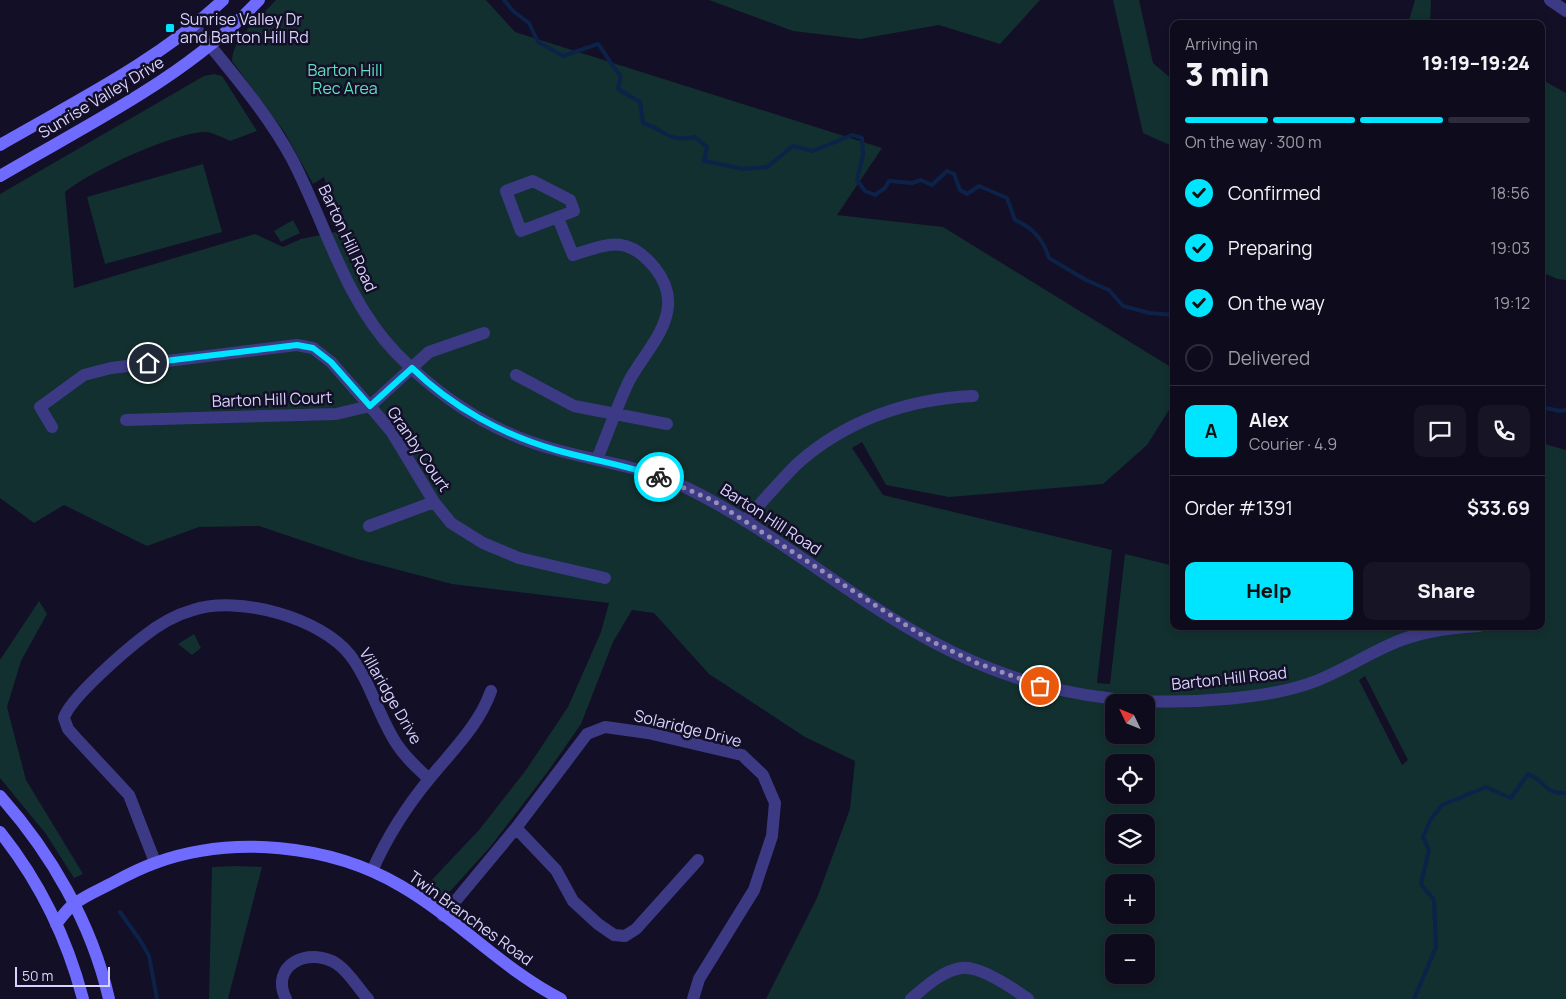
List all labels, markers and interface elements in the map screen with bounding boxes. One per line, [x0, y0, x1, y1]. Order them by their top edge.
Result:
place label: Sunrise Valley Dr and Barton Hill Rd [180, 8, 309, 48]
marker: Sunrise Valley Dr and Barton Hill Rd [164, 22, 176, 34]
text: Arriving in [1185, 33, 1258, 55]
text: 19:19–19:24 [1422, 50, 1530, 76]
street label: Sunrise Valley Drive [34, 51, 168, 143]
text: 3 min [1185, 52, 1269, 96]
park label: Barton Hill Rec Area [308, 59, 382, 99]
text: On the way · 300 m [1185, 131, 1322, 153]
icon: check [1185, 179, 1213, 207]
text: Confirmed [1228, 180, 1321, 206]
street label: Barton Hill Road [314, 181, 382, 295]
text: 18:56 [1491, 182, 1530, 204]
icon: check [1185, 234, 1213, 262]
text: Preparing [1228, 235, 1313, 261]
text: 19:03 [1490, 237, 1530, 259]
icon: check [1185, 289, 1213, 317]
text: On the way [1228, 290, 1325, 316]
text: 19:12 [1494, 292, 1530, 314]
pin [127, 342, 169, 384]
text: Delivered [1228, 345, 1310, 371]
icon: home [134, 349, 162, 377]
street label: Barton Hill Court [211, 386, 333, 412]
street label: Granby Court [382, 402, 456, 496]
button: chat [1414, 405, 1466, 457]
button: phone [1478, 405, 1530, 457]
text: Alex [1249, 407, 1289, 433]
text: A [1205, 418, 1217, 444]
text: Courier · 4.9 [1249, 433, 1337, 455]
courier [634, 452, 684, 502]
icon: bike [645, 463, 673, 491]
street label: Barton Hill Road [716, 478, 826, 560]
text: Order #1391 [1185, 495, 1293, 521]
text: $33.69 [1467, 495, 1530, 521]
button: Help [1185, 562, 1353, 620]
button: Share [1363, 562, 1530, 620]
street label: Villaridge Drive [355, 644, 427, 748]
street label: Barton Hill Road [1170, 661, 1288, 695]
pin [1019, 665, 1061, 707]
icon: bag [1026, 672, 1054, 700]
north arrow [1105, 694, 1155, 744]
map controls [1105, 694, 1155, 984]
street label: Solaridge Drive [632, 704, 744, 752]
button: locate [1105, 754, 1155, 804]
button: layers [1105, 814, 1155, 864]
street label: Twin Branches Road [405, 866, 537, 970]
button: + [1105, 874, 1155, 924]
button: − [1105, 934, 1155, 984]
scale bar [15, 964, 110, 987]
text: 50 m [22, 966, 53, 985]

